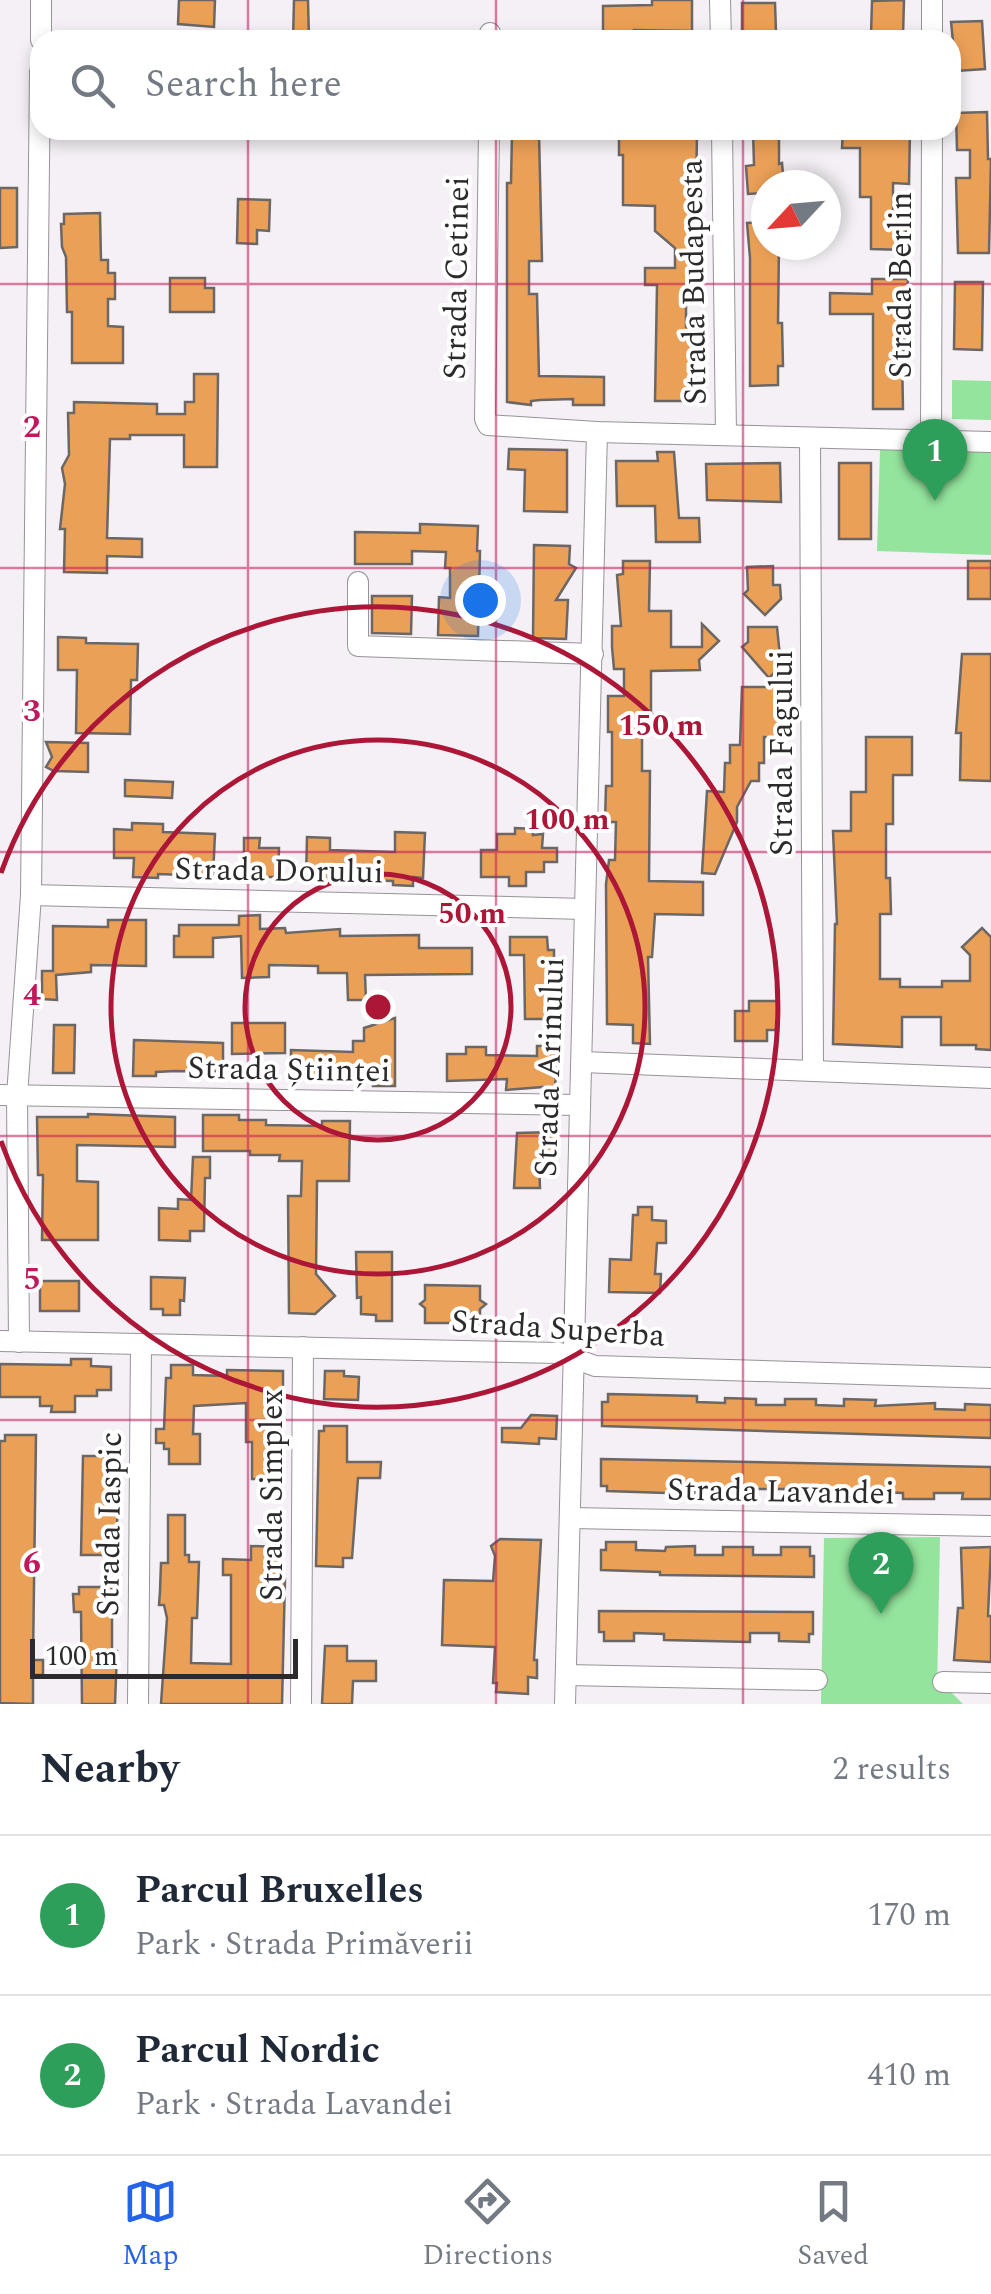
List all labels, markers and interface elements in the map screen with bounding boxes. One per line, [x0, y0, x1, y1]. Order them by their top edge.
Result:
search box [30, 30, 961, 140]
text: Search here [145, 56, 342, 114]
icon: search [65, 58, 120, 113]
street label: Strada Budapesta [667, 158, 721, 405]
north arrow [751, 170, 841, 260]
street label: Strada Cetinei [431, 176, 483, 380]
street label: Strada Berlin [877, 192, 926, 378]
text: 2 [23, 403, 41, 452]
pin: 1 [902, 418, 968, 501]
your location [455, 575, 506, 626]
street label: Strada Fagului [758, 650, 807, 856]
text: 3 [23, 687, 41, 736]
text: 150 m [618, 703, 704, 749]
text: 100 m [524, 797, 610, 843]
street label: Strada Dorului [174, 845, 384, 897]
text: 50 m [438, 891, 506, 937]
street label: Strada Arinului [522, 956, 578, 1178]
text: 4 [23, 971, 41, 1020]
centre of rings [360, 989, 396, 1025]
street label: Strada Științei [187, 1044, 391, 1096]
text: 5 [23, 1255, 41, 1304]
street label: Strada Superba [449, 1297, 667, 1361]
street label: Strada Simplex [248, 1389, 297, 1601]
street label: Strada Iaspic [84, 1431, 136, 1617]
street label: Strada Lavandei [667, 1466, 895, 1518]
pin: 2 [848, 1532, 914, 1614]
text: 6 [23, 1539, 41, 1588]
scale bar [30, 1634, 298, 1678]
text: 100 m [45, 1635, 118, 1678]
text: Nearby [40, 1738, 179, 1801]
text: 2 results [832, 1745, 951, 1794]
text: Parcul Bruxelles [135, 1862, 424, 1920]
text: 1 [64, 1891, 81, 1940]
text: 170 m [867, 1891, 951, 1940]
text: Park · Strada Primăverii [135, 1920, 474, 1969]
text: Parcul Nordic [135, 2022, 380, 2080]
text: 2 [64, 2051, 81, 2100]
text: 410 m [867, 2051, 951, 2100]
text: Park · Strada Lavandei [135, 2080, 453, 2129]
tab: Map [122, 2174, 178, 2277]
tab: Directions [422, 2174, 553, 2277]
tab: Saved [797, 2174, 869, 2277]

